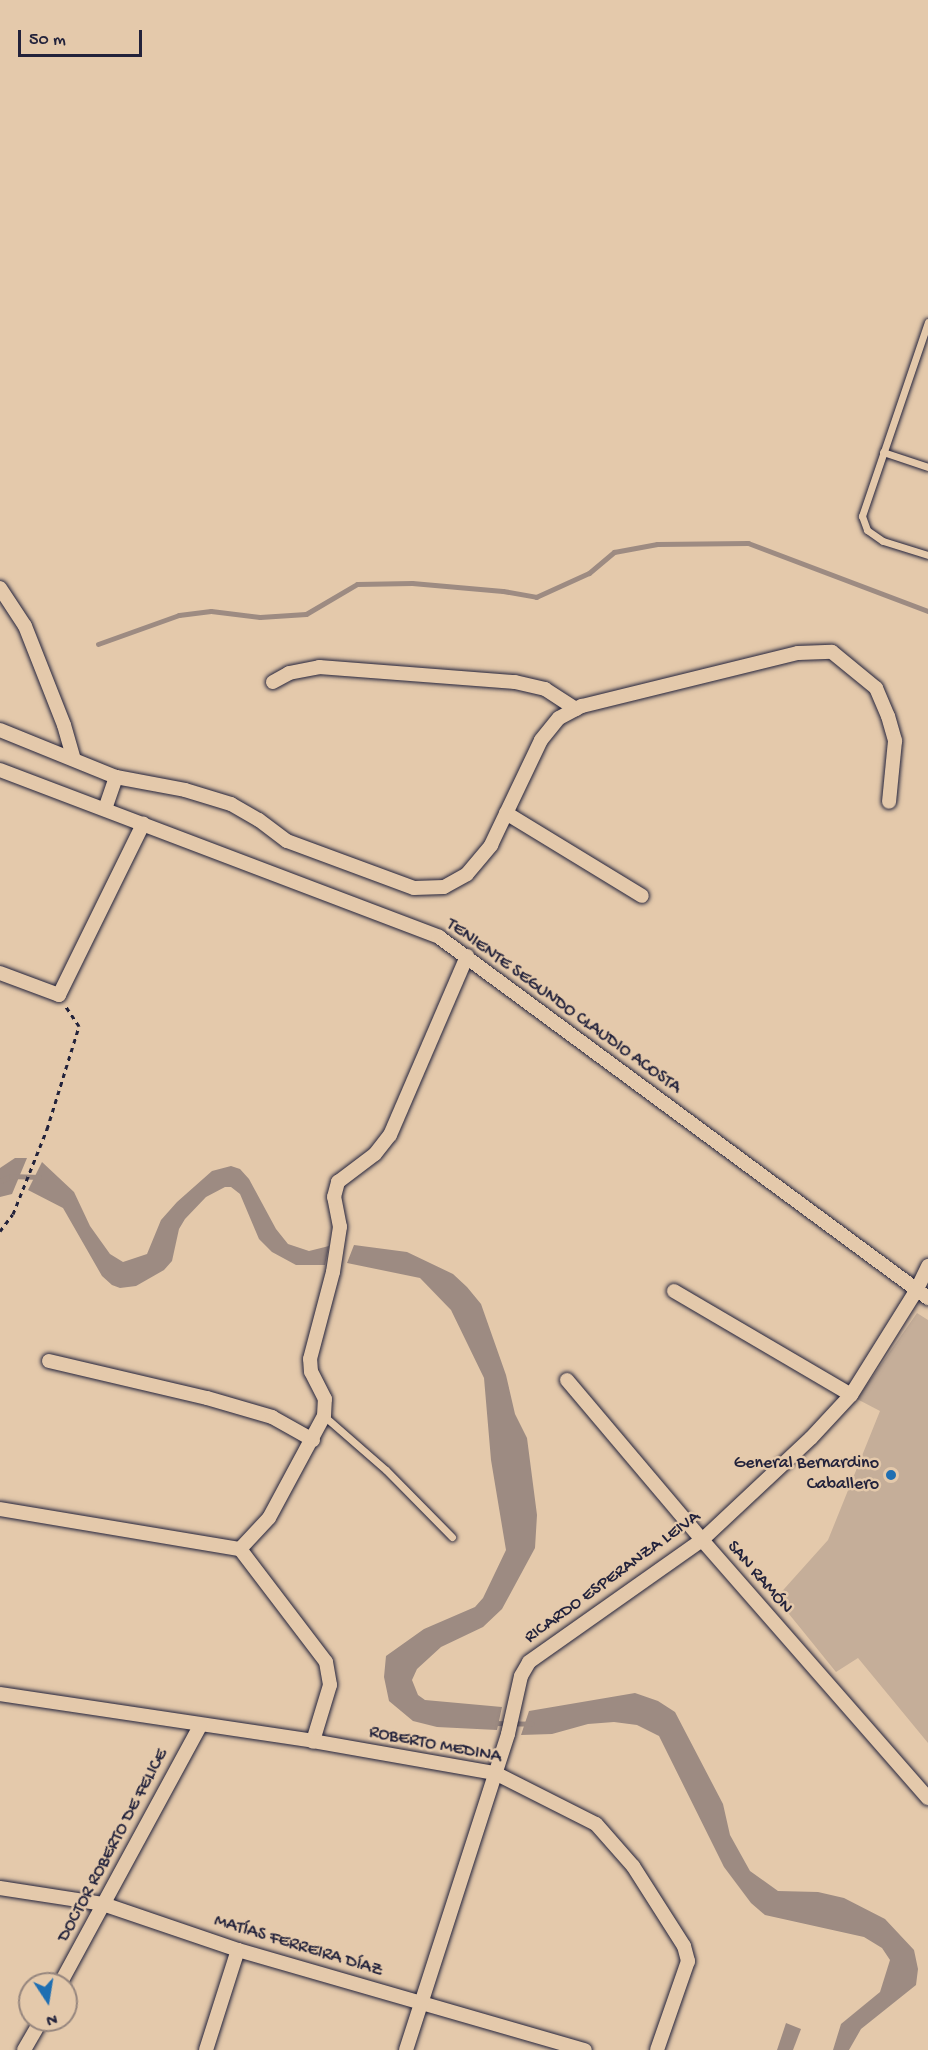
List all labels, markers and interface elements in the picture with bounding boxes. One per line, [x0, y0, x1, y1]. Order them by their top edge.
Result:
scale bar [21, 18, 146, 56]
text: 50 m [29, 30, 66, 51]
street label: TENIENTE SEGUNDO CLAUDIO ACOSTA [441, 914, 685, 1100]
place label: General Bernardino Caballero [734, 1454, 879, 1496]
marker: General Bernardino Caballero [884, 1468, 898, 1482]
street label: RICARDO ESPERANZA LEIVA [521, 1507, 705, 1649]
street label: SAN RAMÓN [721, 1537, 797, 1619]
street label: ROBERTO MEDINA [367, 1723, 503, 1769]
street label: DOCTOR ROBERTO DE FELICE [54, 1746, 174, 1946]
street label: MATÍAS FERREIRA DÍAZ [211, 1911, 385, 1983]
north arrow [18, 1972, 78, 2032]
text: N [44, 2008, 59, 2029]

